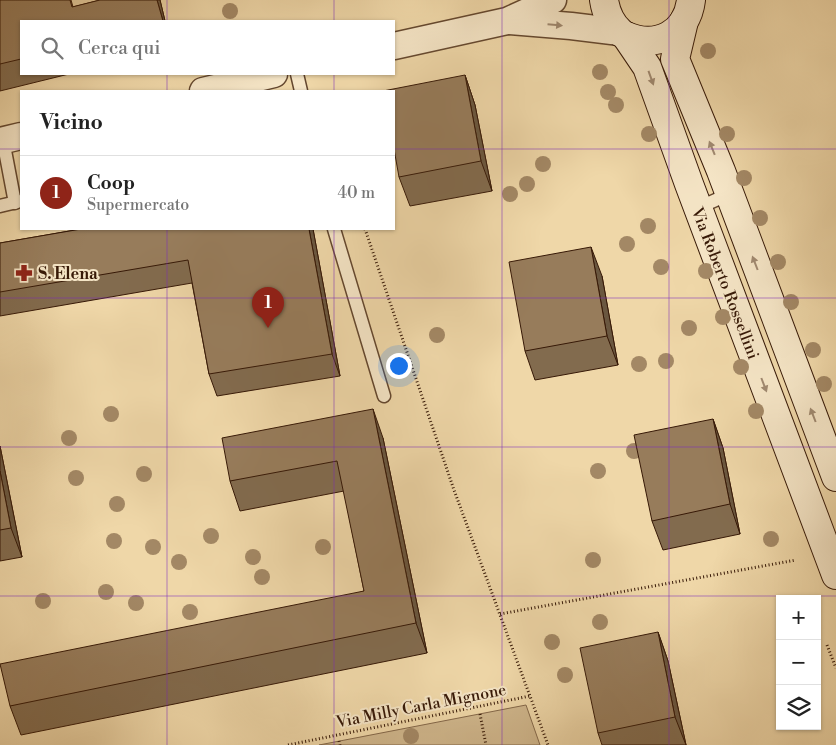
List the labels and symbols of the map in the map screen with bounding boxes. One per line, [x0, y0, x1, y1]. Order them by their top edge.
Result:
one-way arrow [548, 21, 564, 29]
one-way arrow [648, 70, 655, 85]
one-way arrow [707, 141, 715, 155]
street label: Via Roberto Rossellini [687, 204, 763, 362]
one-way arrow [751, 255, 759, 270]
pharmacy icon: S. Elena [14, 263, 34, 283]
place label: S. Elena [38, 264, 98, 284]
pin: 1 [252, 287, 284, 328]
your location [386, 353, 412, 379]
one-way arrow [761, 377, 769, 392]
one-way arrow [808, 408, 816, 422]
street label: Via Milly Carla Mignone [333, 680, 508, 732]

